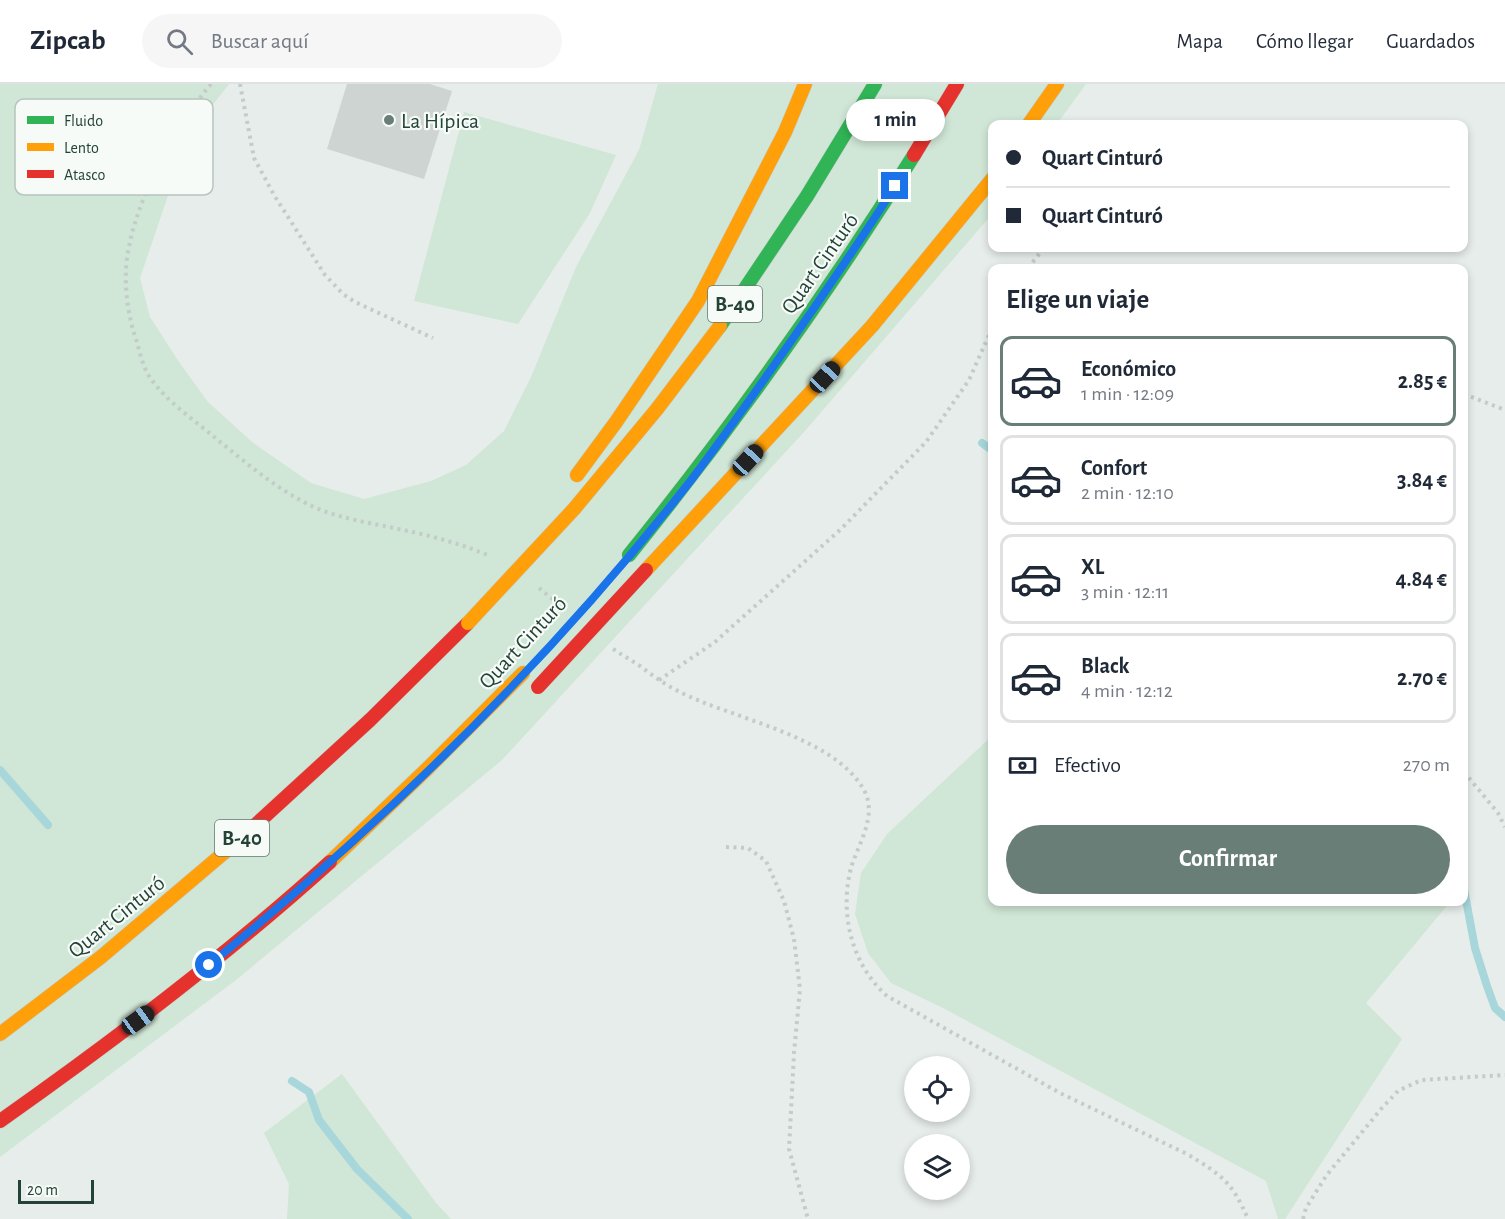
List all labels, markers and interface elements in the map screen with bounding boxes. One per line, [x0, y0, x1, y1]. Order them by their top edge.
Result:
search box [142, 14, 562, 68]
icon: search [163, 25, 196, 58]
text: Zipcab [30, 27, 106, 55]
text: Buscar aquí [211, 30, 309, 52]
text: Mapa [1177, 31, 1223, 52]
text: Cómo llegar [1256, 31, 1353, 52]
text: Guardados [1386, 31, 1475, 52]
legend [15, 99, 213, 195]
callout: 1 min [846, 99, 944, 141]
place label: La Hípica [401, 110, 479, 132]
text: 1 min [874, 110, 917, 130]
text: Fluido [64, 113, 103, 129]
marker: La Hípica [382, 113, 396, 127]
text: Lento [64, 140, 99, 156]
text: Quart Cinturó [1042, 147, 1163, 169]
text: Atasco [64, 167, 106, 183]
route end [881, 172, 908, 199]
text: Quart Cinturó [1042, 205, 1163, 227]
street label: Quart Cinturó [777, 209, 862, 318]
road number: B-40 [708, 286, 762, 322]
text: Elige un viaje [1006, 286, 1149, 313]
icon: car [1009, 354, 1063, 408]
car [806, 358, 844, 396]
text: Económico [1081, 358, 1176, 380]
text: 2.85 € [1398, 370, 1447, 392]
text: 1 min · 12:09 [1081, 384, 1174, 404]
car [729, 441, 767, 479]
icon: car [1009, 453, 1063, 507]
text: Confort [1081, 457, 1147, 479]
text: 3.84 € [1397, 469, 1447, 491]
text: 2 min · 12:10 [1081, 483, 1174, 503]
icon: car [1009, 552, 1063, 606]
text: XL [1081, 556, 1104, 578]
text: 4.84 € [1395, 568, 1447, 590]
text: 3 min · 12:11 [1081, 582, 1169, 602]
street label: Quart Cinturó [475, 592, 571, 693]
icon: car [1009, 651, 1063, 705]
text: Black [1081, 655, 1129, 677]
text: 2.70 € [1397, 667, 1447, 689]
text: 4 min · 12:12 [1081, 681, 1173, 701]
icon: cash [1006, 749, 1039, 782]
text: Efectivo [1054, 754, 1121, 776]
text: 270 m [1403, 755, 1450, 775]
road number: B-40 [215, 820, 269, 856]
button: Confirmar [1006, 825, 1450, 894]
street label: Quart Cinturó [64, 871, 169, 962]
route start [195, 951, 222, 978]
car [118, 1002, 158, 1038]
map controls [904, 1056, 970, 1200]
button: locate [904, 1056, 970, 1122]
button: layers [904, 1134, 970, 1200]
scale bar [18, 1177, 94, 1204]
text: 20 m [27, 1182, 58, 1198]

